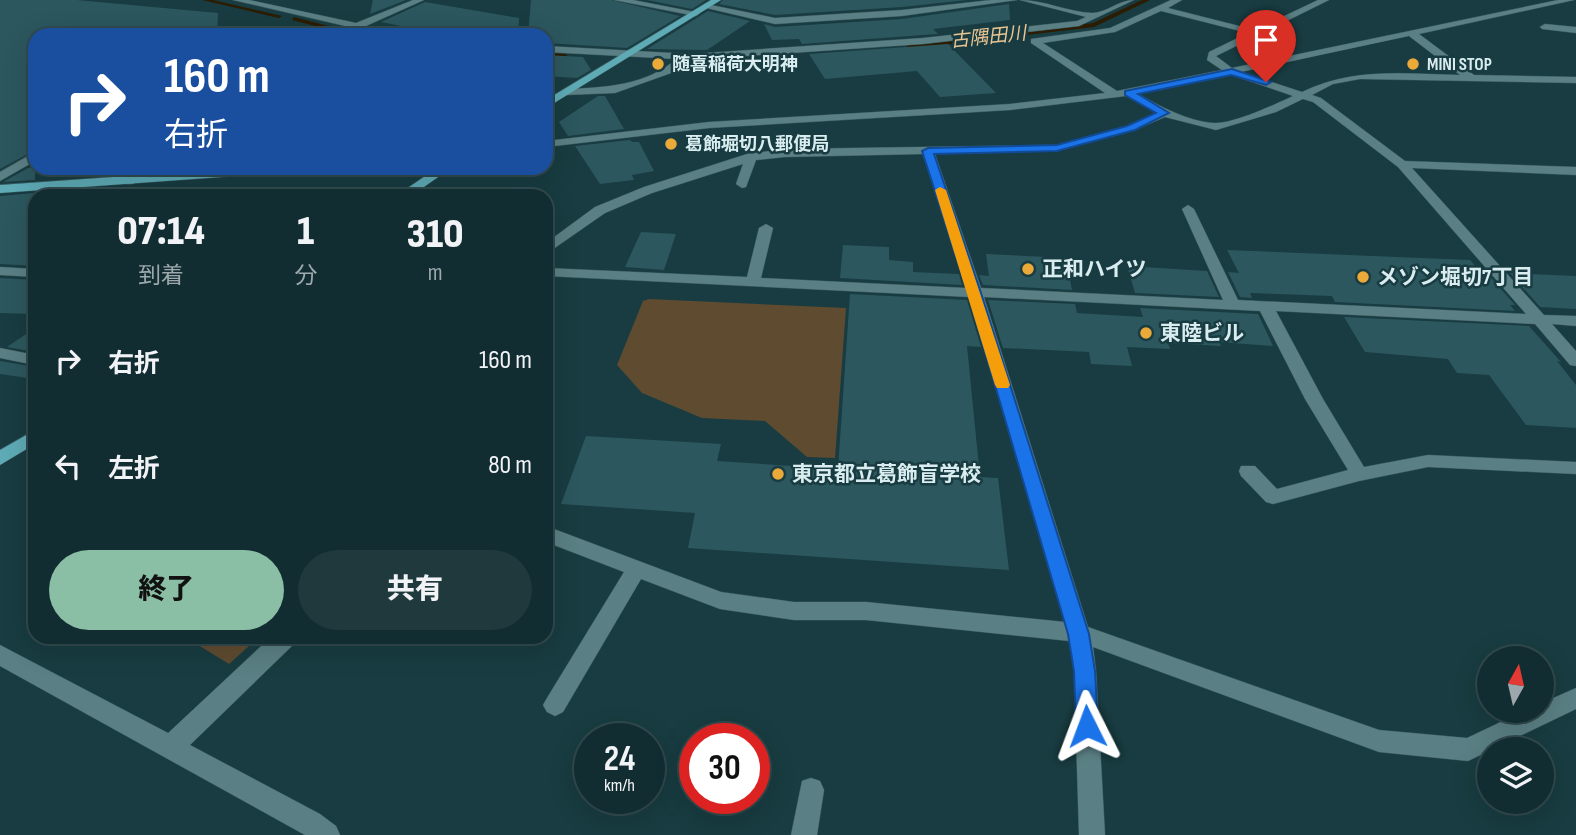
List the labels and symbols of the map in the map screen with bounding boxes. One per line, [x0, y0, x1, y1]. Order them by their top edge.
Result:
pin [1236, 10, 1296, 82]
water label: 古隅田川 [949, 22, 1029, 53]
place label: 随喜稲荷大明神 [672, 54, 798, 75]
place label: MINI STOP [1427, 54, 1492, 75]
marker: 随喜稲荷大明神 [650, 56, 666, 72]
marker: MINI STOP [1405, 56, 1421, 72]
place label: 葛飾堀切八郵便局 [685, 134, 829, 155]
marker: 葛飾堀切八郵便局 [663, 136, 679, 152]
place label: 正和ハイツ [1042, 257, 1147, 282]
marker: 正和ハイツ [1020, 261, 1036, 277]
place label: メゾン堀切7丁目 [1377, 265, 1533, 290]
marker: メゾン堀切7丁目 [1355, 269, 1371, 285]
place label: 東陸ビル [1160, 321, 1244, 346]
marker: 東陸ビル [1138, 325, 1154, 341]
place label: 東京都立葛飾盲学校 [792, 462, 981, 487]
marker: 東京都立葛飾盲学校 [770, 466, 786, 482]
north arrow [1477, 646, 1554, 723]
position arrow [1050, 689, 1124, 763]
speed limit sign: 30 [679, 723, 770, 814]

